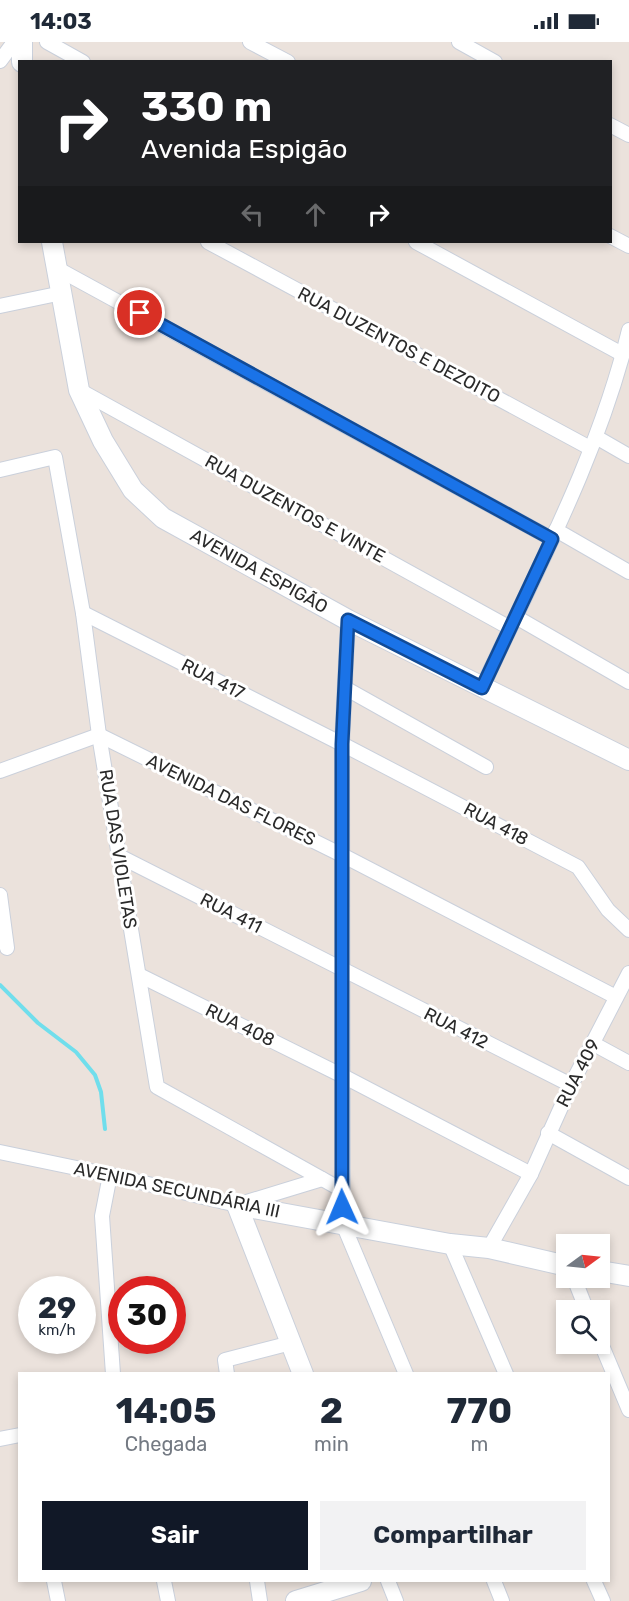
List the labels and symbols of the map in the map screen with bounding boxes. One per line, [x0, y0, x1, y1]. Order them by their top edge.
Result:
street label: RUA DUZENTOS E DEZOITO [294, 282, 504, 408]
pin [114, 287, 165, 338]
street label: RUA DUZENTOS E VINTE [201, 450, 389, 568]
street label: AVENIDA ESPIGÃO [186, 524, 332, 618]
street label: RUA 417 [178, 654, 248, 704]
street label: AVENIDA DAS FLORES [143, 749, 319, 851]
street label: RUA DAS VIOLETAS [95, 768, 141, 930]
street label: RUA 418 [460, 798, 532, 850]
street label: RUA 411 [196, 888, 266, 938]
street label: RUA 408 [202, 999, 278, 1051]
street label: RUA 412 [420, 1002, 492, 1054]
street label: RUA 409 [552, 1035, 604, 1111]
street label: AVENIDA SECUNDÁRIA III [72, 1157, 282, 1223]
position arrow [310, 1175, 374, 1239]
north arrow [556, 1234, 610, 1288]
speed limit sign: 30 [108, 1276, 186, 1354]

